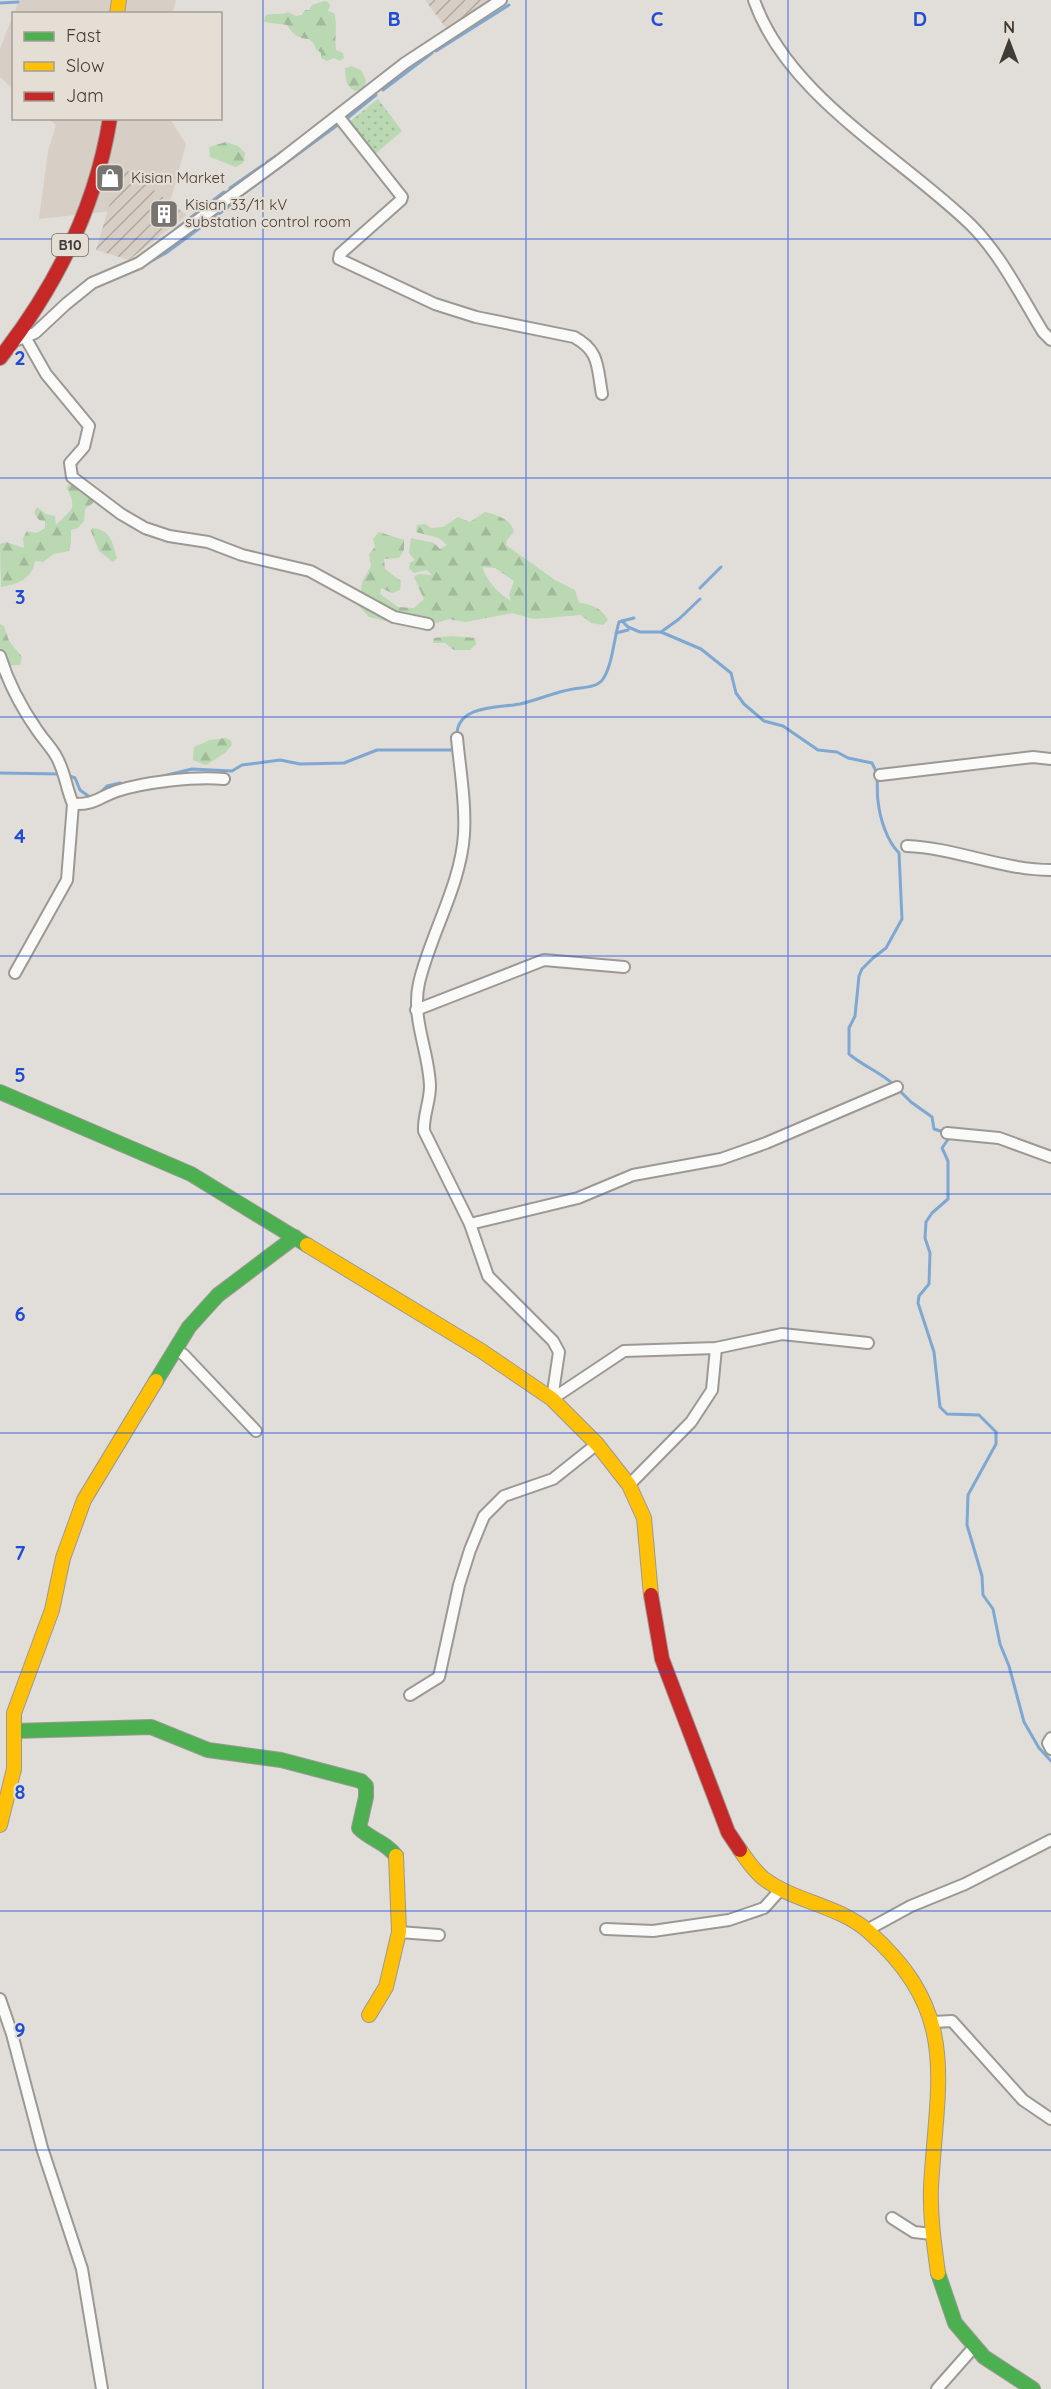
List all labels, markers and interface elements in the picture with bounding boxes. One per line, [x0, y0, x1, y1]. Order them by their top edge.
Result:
text: B [387, 6, 401, 31]
text: C [651, 6, 664, 31]
text: D [913, 6, 927, 31]
legend [12, 12, 222, 120]
north arrow [979, 12, 1039, 72]
text: N [1003, 17, 1015, 37]
text: Fast [66, 24, 101, 47]
text: Slow [66, 54, 104, 77]
text: Jam [66, 84, 104, 107]
shop icon: Kisian Market [94, 162, 126, 194]
place label: Kisian Market [131, 168, 225, 187]
place label: Kisian 33/11 kV substation control room [185, 195, 351, 231]
building icon: Kisian 33/11 kV substation control room [148, 198, 180, 230]
road number: B10 [52, 234, 88, 256]
text: 2 [14, 345, 26, 370]
text: 3 [15, 584, 25, 609]
text: 4 [14, 823, 26, 848]
text: 5 [14, 1062, 26, 1087]
text: 6 [14, 1301, 26, 1326]
text: 7 [15, 1540, 26, 1565]
text: 8 [15, 1779, 26, 1804]
text: 9 [14, 2017, 26, 2042]

